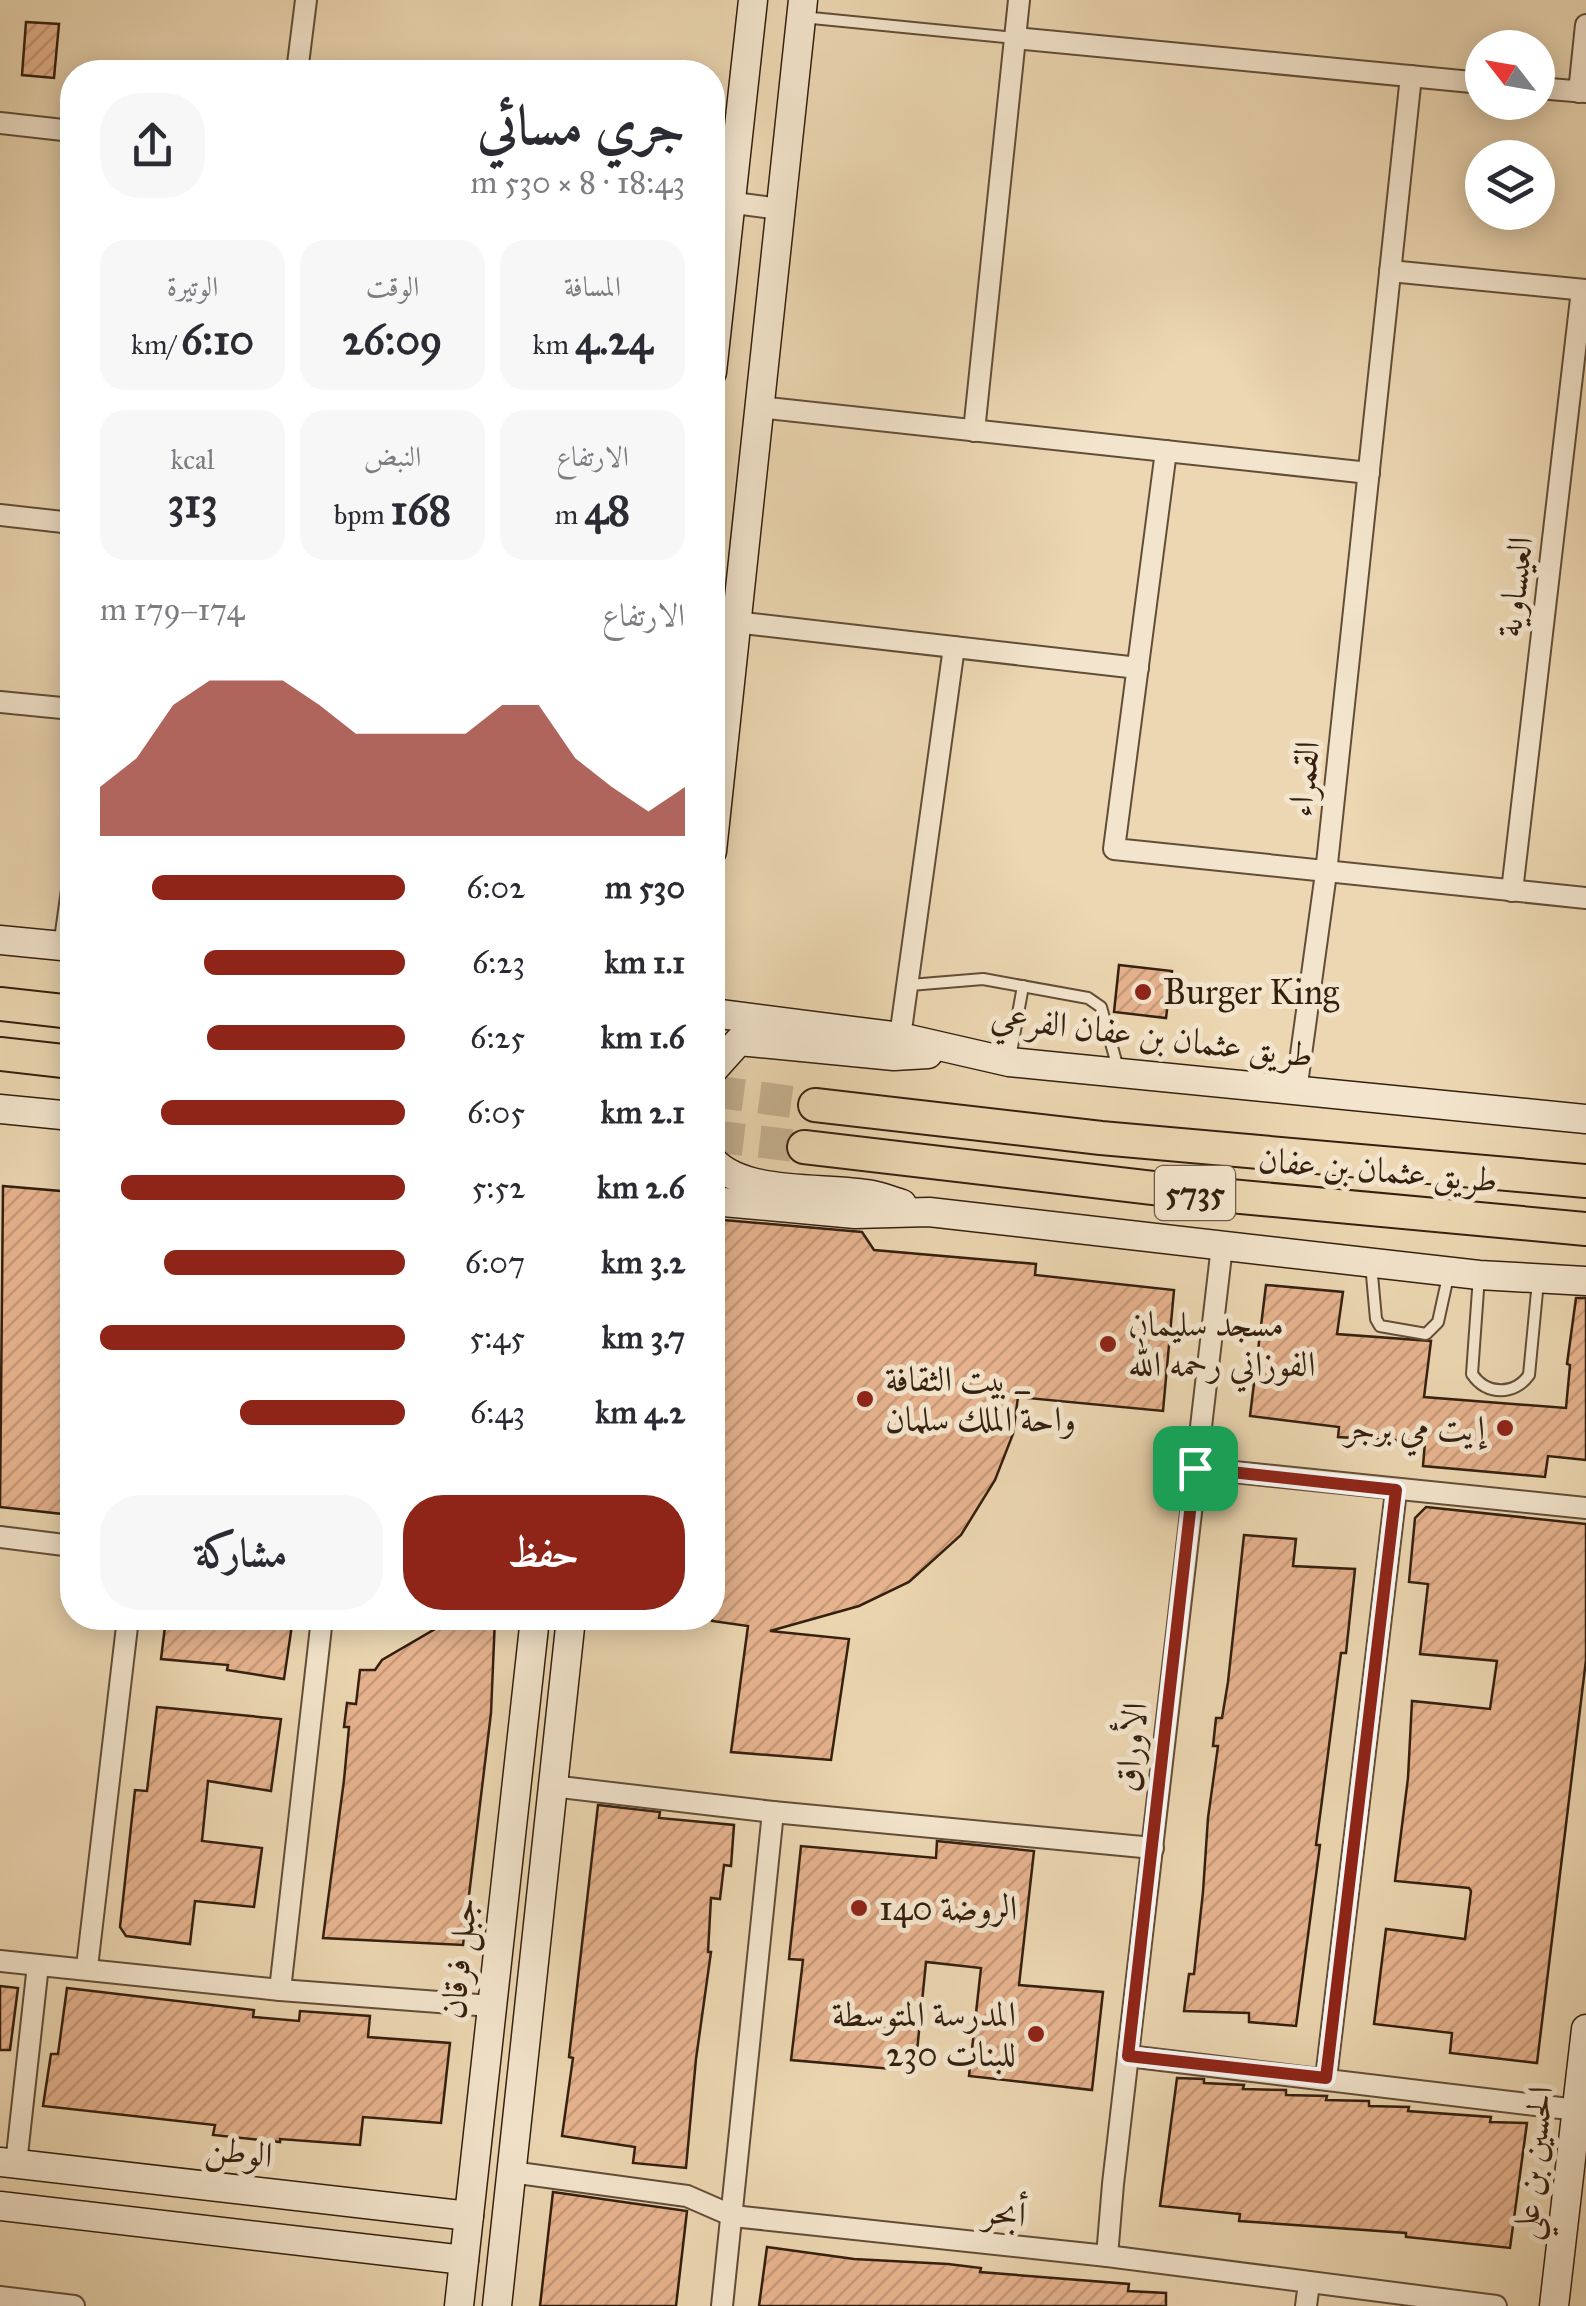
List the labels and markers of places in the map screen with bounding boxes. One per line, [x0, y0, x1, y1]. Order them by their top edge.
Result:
place label: Burger King [1163, 971, 1340, 1014]
marker: Burger King [1132, 981, 1154, 1003]
place label: مسجد سليمان الفوزاني رحمه الله [1128, 1303, 1316, 1393]
marker: مسجد سليمان الفوزاني رحمه الله [1097, 1333, 1119, 1355]
place label: بيت الثقافة _ واحة الملك سلمان [885, 1358, 1076, 1441]
marker: بيت الثقافة _ واحة الملك سلمان [854, 1388, 876, 1410]
place label: إيت مي برجر [1341, 1407, 1487, 1457]
marker: إيت مي برجر [1494, 1417, 1516, 1439]
pin [1153, 1426, 1238, 1511]
place label: الروضة 140 [879, 1887, 1017, 1930]
marker: الروضة 140 [848, 1897, 870, 1919]
place label: المدرسة المتوسطة 230 للبنات [832, 1993, 1016, 2076]
marker: المدرسة المتوسطة 230 للبنات [1025, 2023, 1047, 2045]

